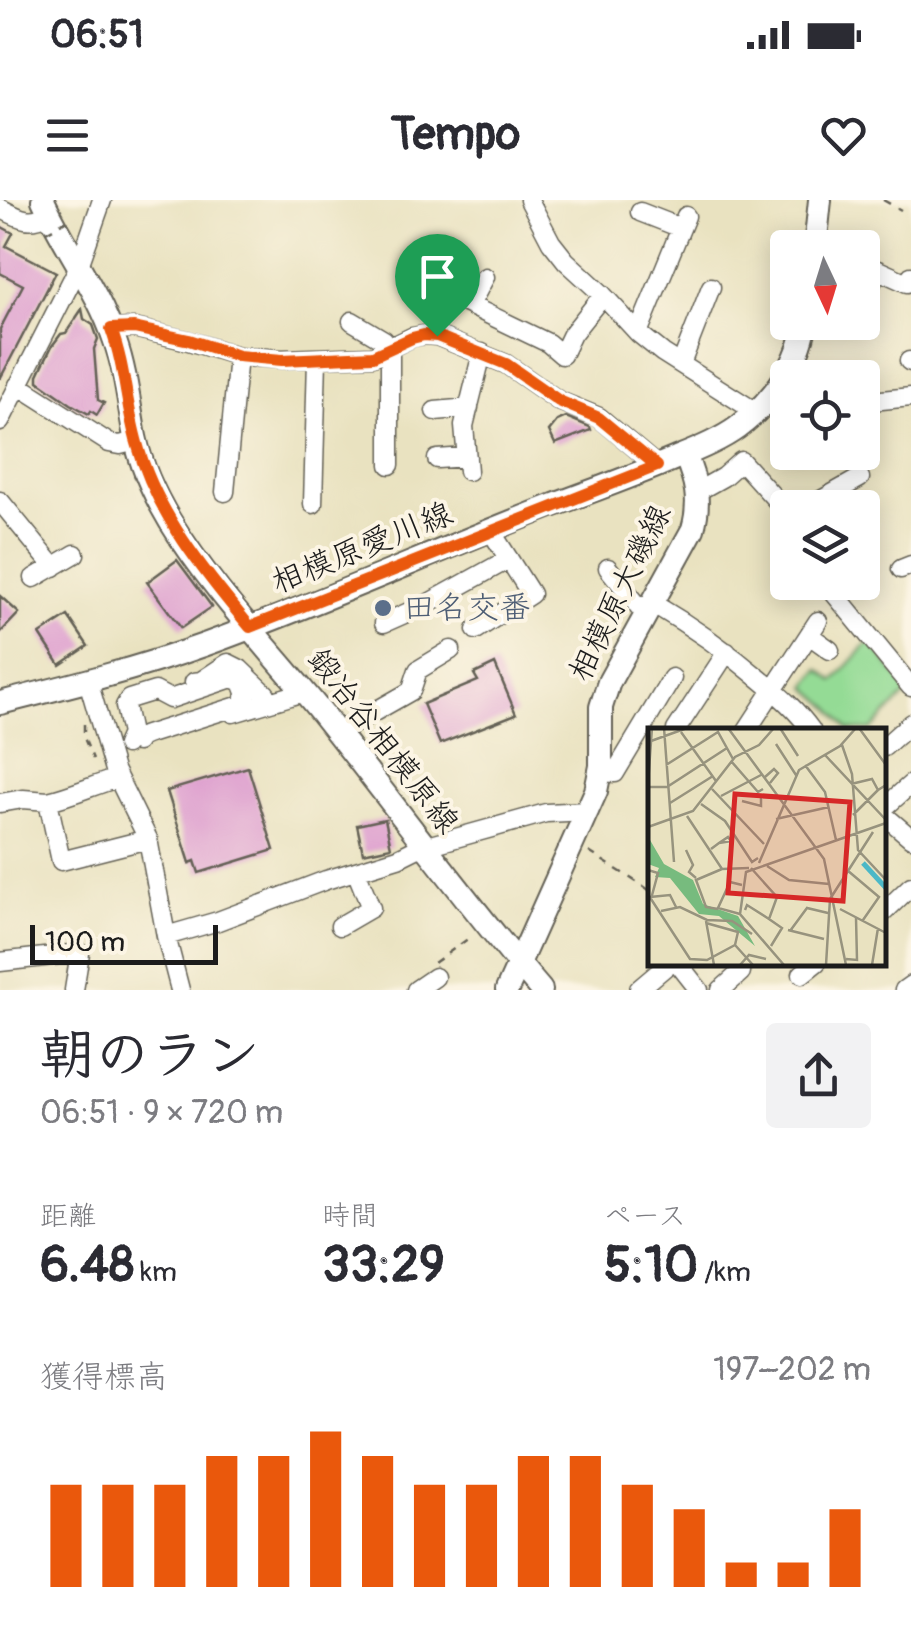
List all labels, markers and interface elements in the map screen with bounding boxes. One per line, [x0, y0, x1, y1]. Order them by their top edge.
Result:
text: 06:51 [50, 11, 144, 59]
text: Tempo [391, 107, 520, 163]
icon: menu [40, 108, 95, 163]
icon: heart [816, 108, 871, 163]
north arrow [770, 230, 880, 340]
map controls [770, 230, 880, 600]
pin [395, 234, 480, 337]
icon: arrive [410, 249, 465, 304]
button: locate [770, 360, 880, 470]
button: layers [770, 490, 880, 600]
street label: 相模原愛川線 [265, 493, 459, 603]
street label: 相模原大磯線 [560, 498, 680, 688]
place label: 田名交番 [403, 588, 531, 628]
marker: 田名交番 [372, 597, 394, 619]
street label: 鍛冶谷相模原線 [298, 640, 468, 842]
inset map [648, 728, 886, 965]
scale bar [30, 920, 218, 964]
text: 100 m [45, 925, 125, 960]
text: 朝のラン [40, 1021, 260, 1090]
button: share [766, 1023, 871, 1128]
text: 06:51 · 9 × 720 m [40, 1093, 283, 1133]
text: 距離 [40, 1199, 96, 1234]
text: 時間 [322, 1199, 378, 1234]
text: ペース [604, 1199, 686, 1234]
text: 6.48 [40, 1234, 134, 1297]
text: 33:29 [322, 1234, 445, 1297]
text: 5:10 [604, 1234, 698, 1297]
text: km [134, 1255, 177, 1290]
text: /km [698, 1255, 751, 1290]
text: 197–202 m [713, 1350, 871, 1390]
text: 獲得標高 [40, 1357, 168, 1397]

